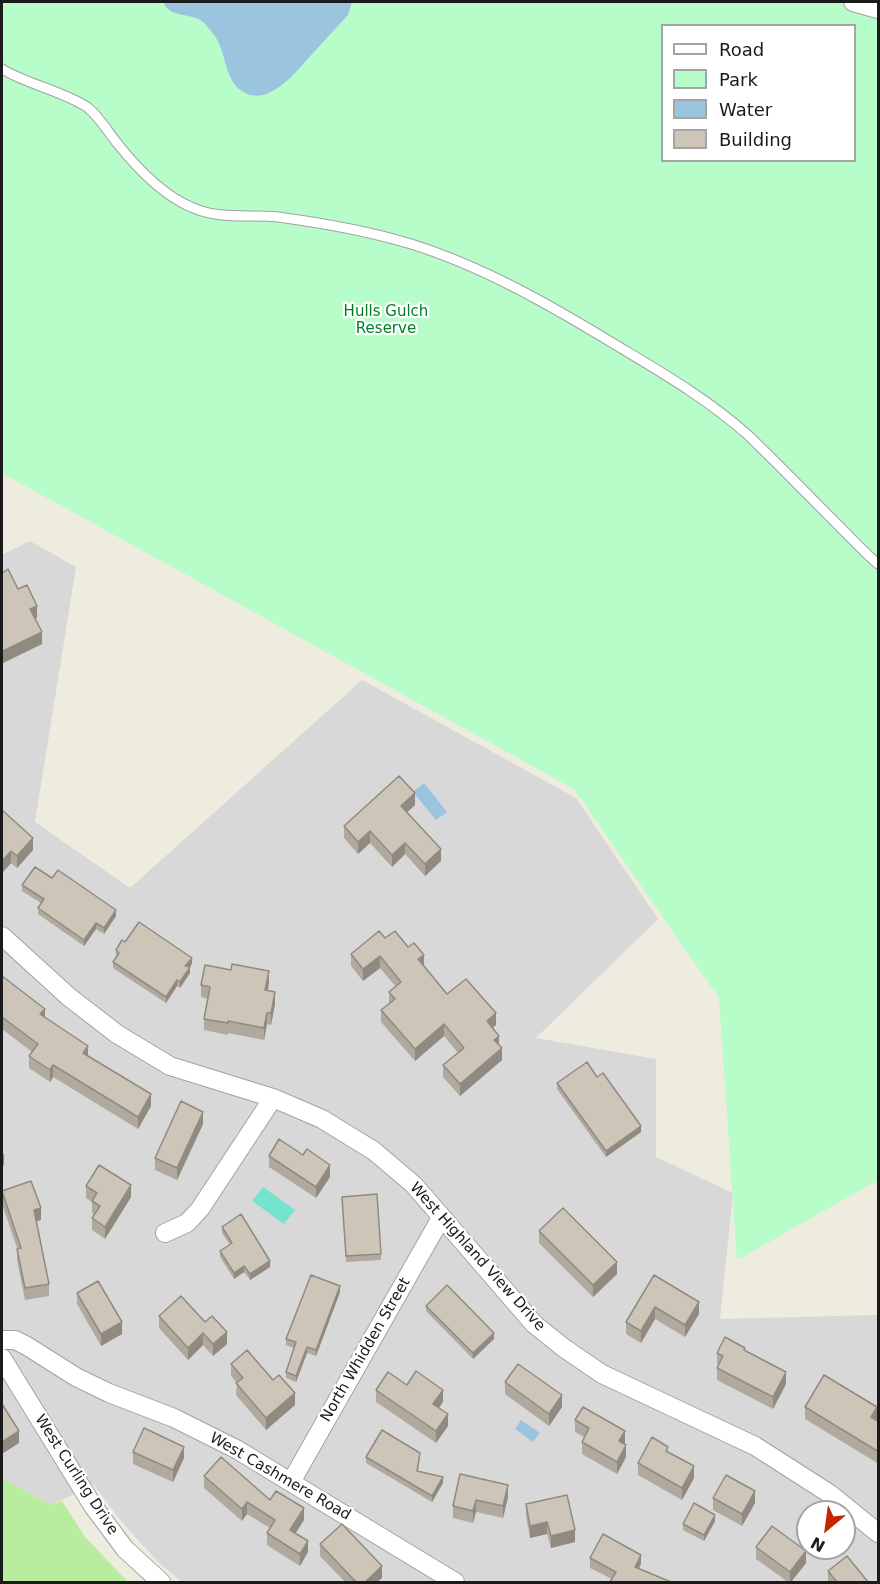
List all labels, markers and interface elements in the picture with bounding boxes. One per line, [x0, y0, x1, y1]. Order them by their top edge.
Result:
legend [661, 24, 856, 162]
text: Road [719, 39, 764, 60]
text: Park [719, 69, 758, 90]
text: Water [719, 99, 772, 120]
text: Building [719, 129, 792, 150]
park label: Hulls Gulch Reserve [344, 303, 428, 338]
street label: West Highland View Drive [406, 1179, 548, 1335]
street label: North Whidden Street [317, 1275, 415, 1425]
street label: West Curling Drive [30, 1411, 122, 1539]
street label: West Cashmere Road [206, 1429, 354, 1525]
north arrow [796, 1500, 856, 1560]
text: N [808, 1533, 828, 1556]

